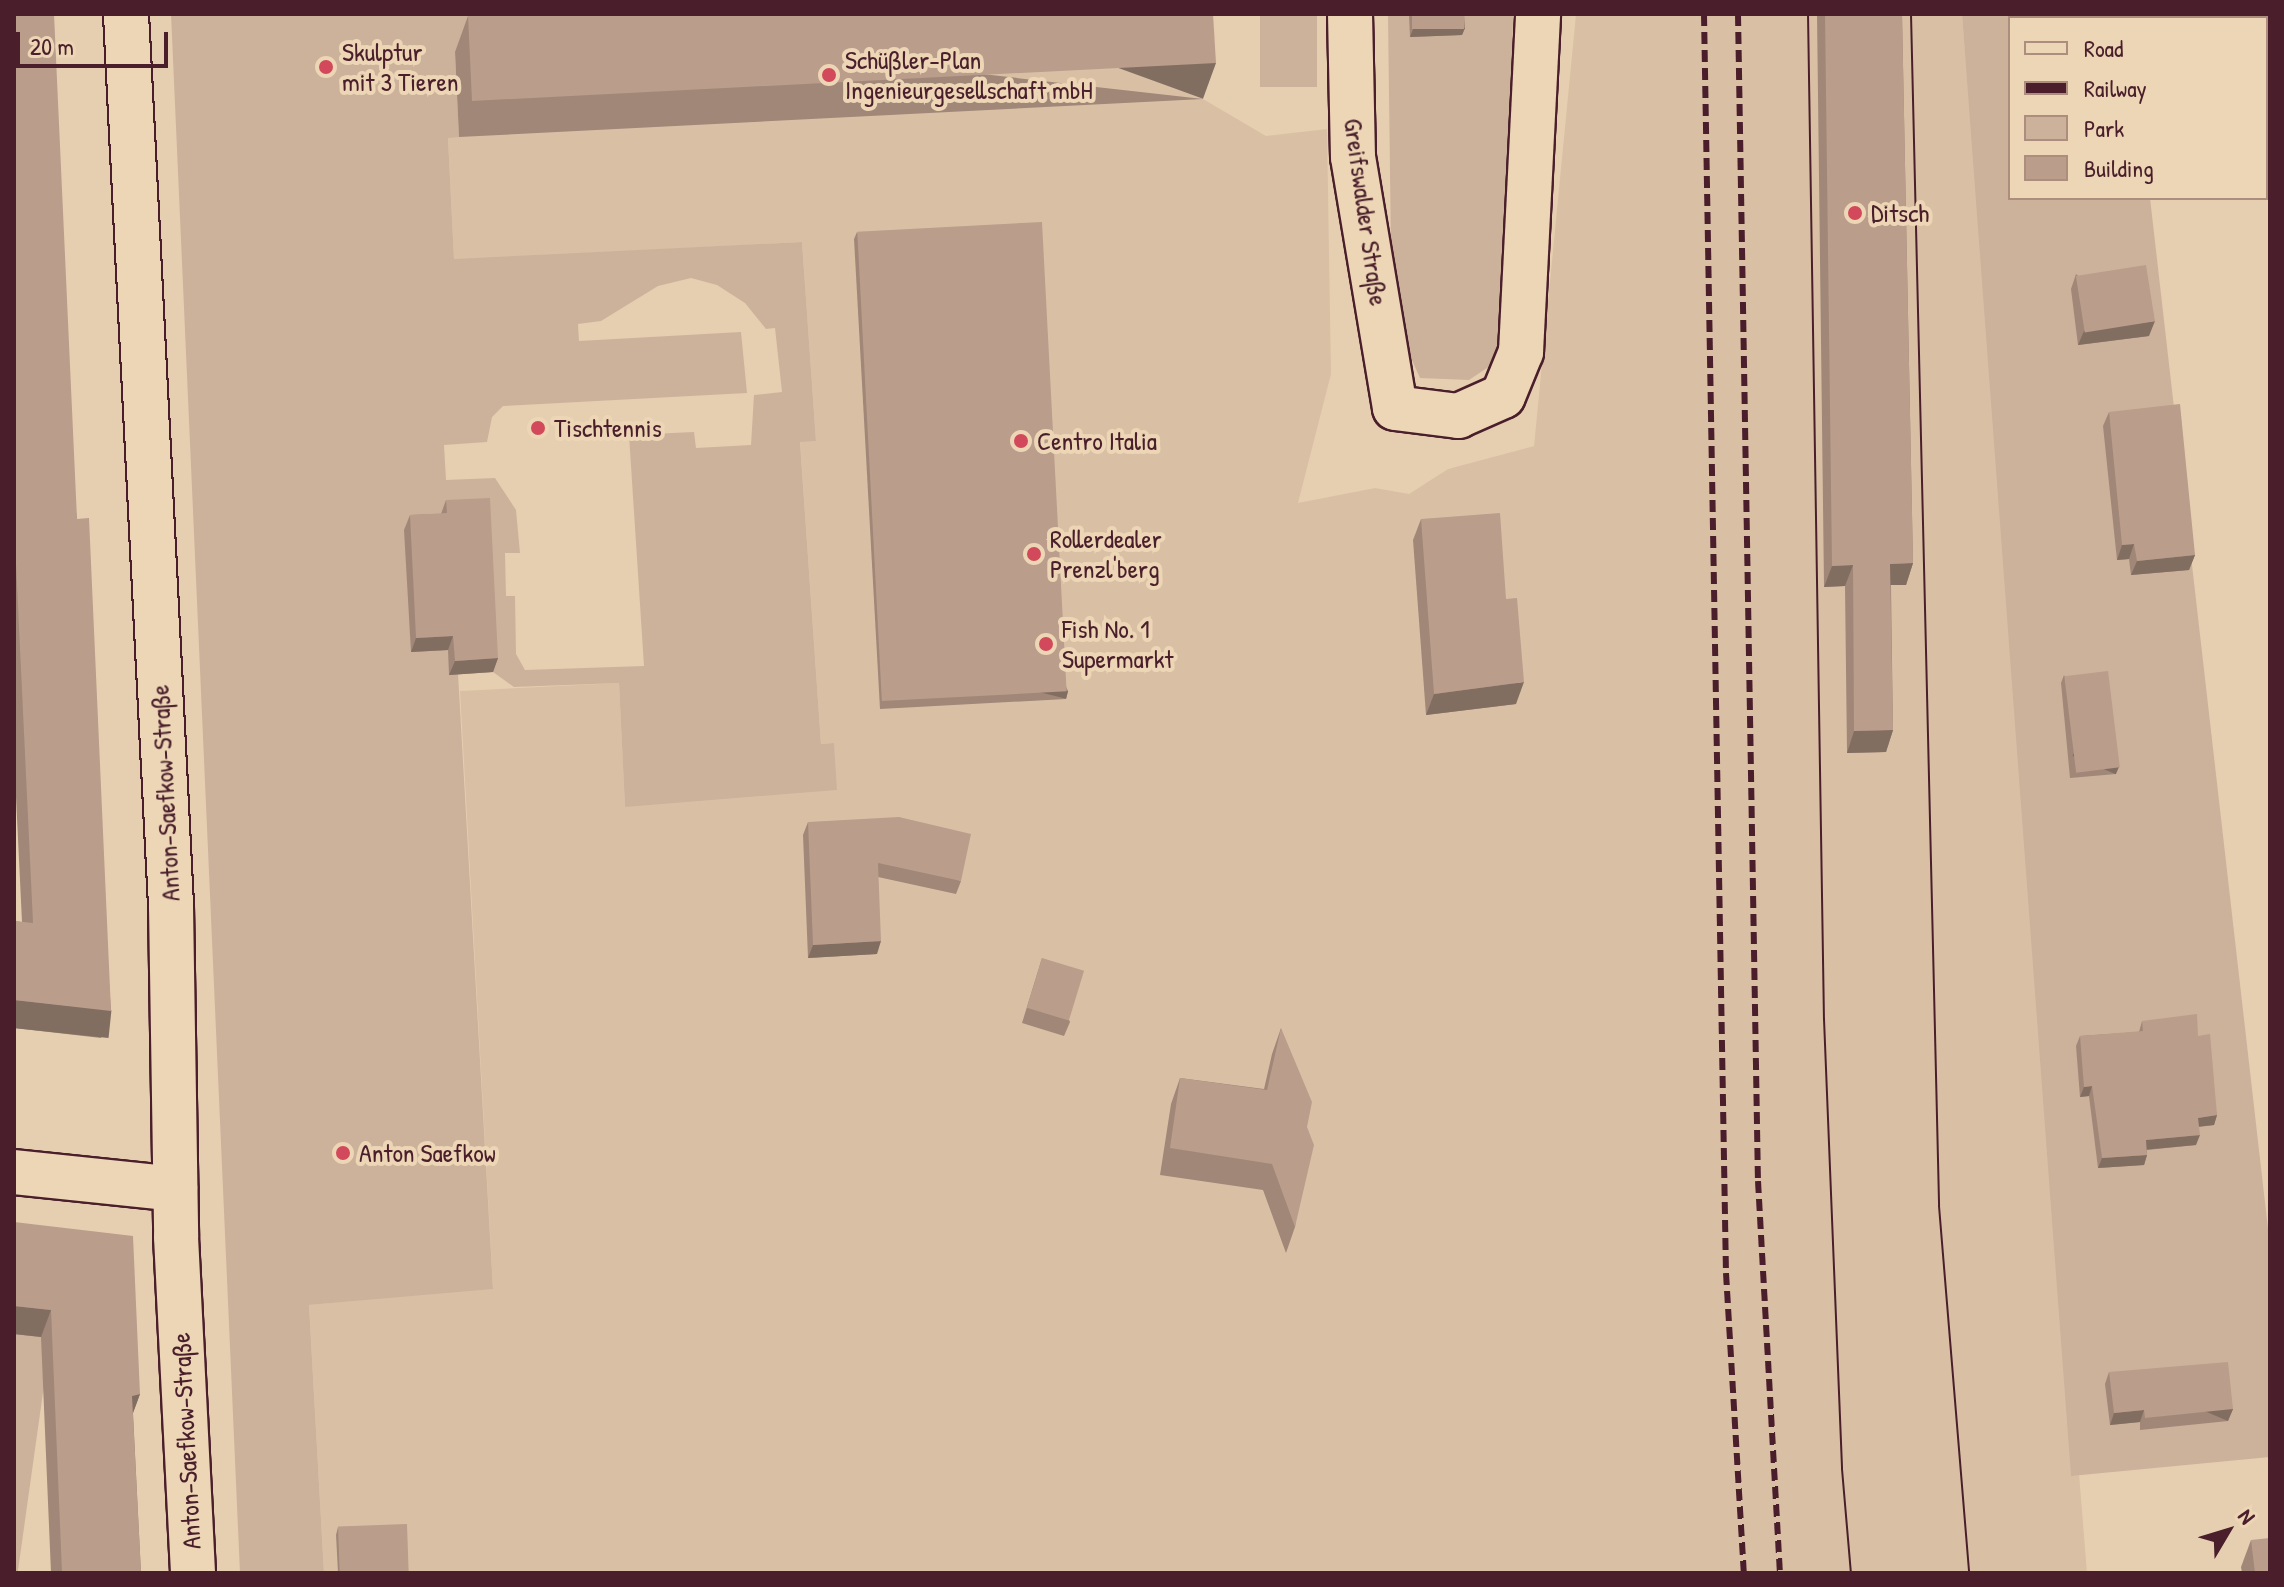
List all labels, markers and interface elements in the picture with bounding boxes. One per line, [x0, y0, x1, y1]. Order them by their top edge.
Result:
scale bar [20, 16, 172, 66]
legend [2008, 16, 2268, 200]
text: 20 m [30, 30, 74, 62]
text: Road [2084, 32, 2123, 64]
place label: Skulptur mit 3 Tieren [342, 36, 459, 98]
place label: Schüßler-Plan Ingenieurgesellschaft mbH [845, 44, 1093, 106]
marker: Skulptur mit 3 Tieren [317, 58, 335, 76]
marker: Schüßler-Plan Ingenieurgesellschaft mbH [820, 66, 838, 84]
text: Railway [2084, 72, 2147, 104]
text: Park [2084, 112, 2124, 144]
street label: Greifswalder Straße [1337, 116, 1395, 308]
text: Building [2084, 152, 2154, 184]
place label: Ditsch [1871, 197, 1929, 229]
marker: Ditsch [1846, 204, 1864, 222]
place label: Tischtennis [554, 412, 662, 444]
marker: Tischtennis [529, 419, 547, 437]
place label: Centro Italia [1037, 425, 1157, 457]
marker: Centro Italia [1012, 432, 1030, 450]
place label: Rollerdealer Prenzl'berg [1050, 523, 1162, 584]
marker: Rollerdealer Prenzl'berg [1025, 545, 1043, 563]
place label: Fish No. 1 Supermarkt [1062, 613, 1173, 674]
marker: Fish No. 1 Supermarkt [1037, 635, 1055, 653]
street label: Anton-Saefkow-Straße [144, 684, 186, 902]
place label: Anton Saefkow [359, 1137, 496, 1169]
marker: Anton Saefkow [334, 1144, 352, 1162]
street label: Anton-Saefkow-Straße [165, 1332, 207, 1550]
north arrow [2188, 1491, 2268, 1571]
text: N [2231, 1502, 2262, 1530]

